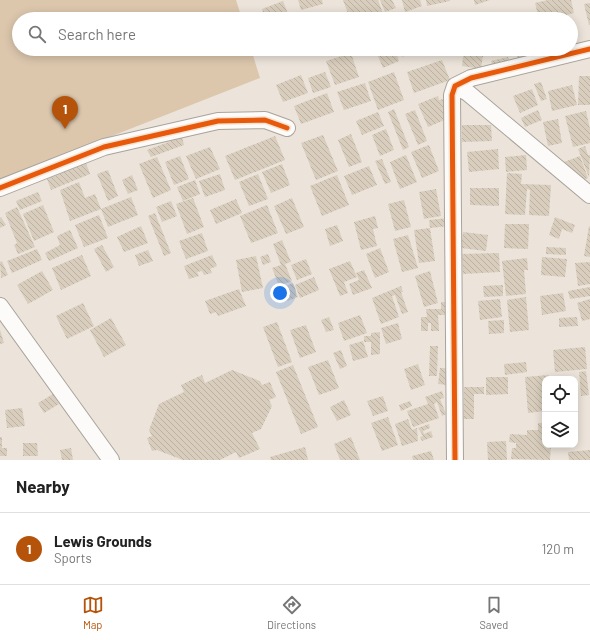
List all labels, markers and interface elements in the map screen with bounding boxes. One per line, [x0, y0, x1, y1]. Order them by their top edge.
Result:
search box [12, 12, 578, 56]
icon: search [26, 23, 48, 45]
text: Search here [58, 25, 136, 43]
pin: 1 [52, 96, 78, 129]
your location [270, 283, 290, 303]
map controls [542, 376, 578, 448]
button: locate [542, 376, 578, 412]
button: layers [542, 412, 578, 448]
text: Nearby [16, 476, 70, 496]
text: Lewis Grounds [54, 532, 152, 550]
text: 1 [27, 541, 31, 557]
text: 120 m [542, 541, 574, 557]
text: Sports [54, 550, 92, 566]
tab: Map [82, 594, 104, 631]
tab: Directions [267, 594, 316, 631]
tab: Saved [479, 594, 508, 631]

